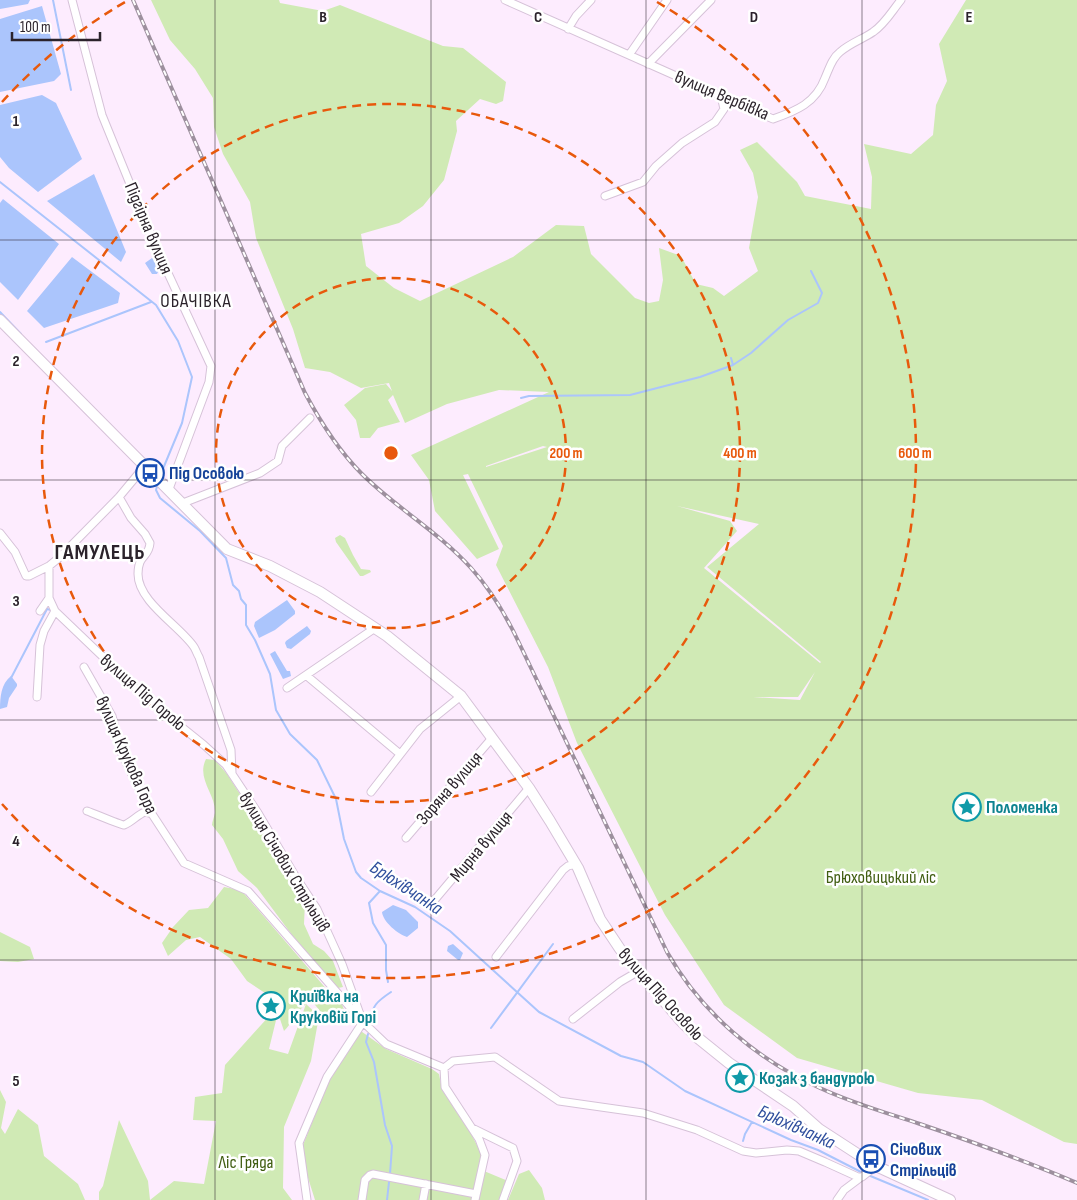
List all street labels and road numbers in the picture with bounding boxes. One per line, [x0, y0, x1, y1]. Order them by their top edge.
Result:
street label: вулиця Вербівка [672, 66, 772, 125]
street label: Підгірна вулиця [120, 179, 177, 277]
street label: вулиця Під Горою [96, 650, 190, 735]
street label: вулиця Крукова Гора [91, 693, 162, 817]
street label: Зоряна вулиця [412, 747, 487, 829]
street label: вулиця Січових Стрільців [234, 788, 335, 936]
street label: Мирна вулиця [446, 807, 517, 886]
street label: вулиця Під Осовою [614, 944, 708, 1045]

